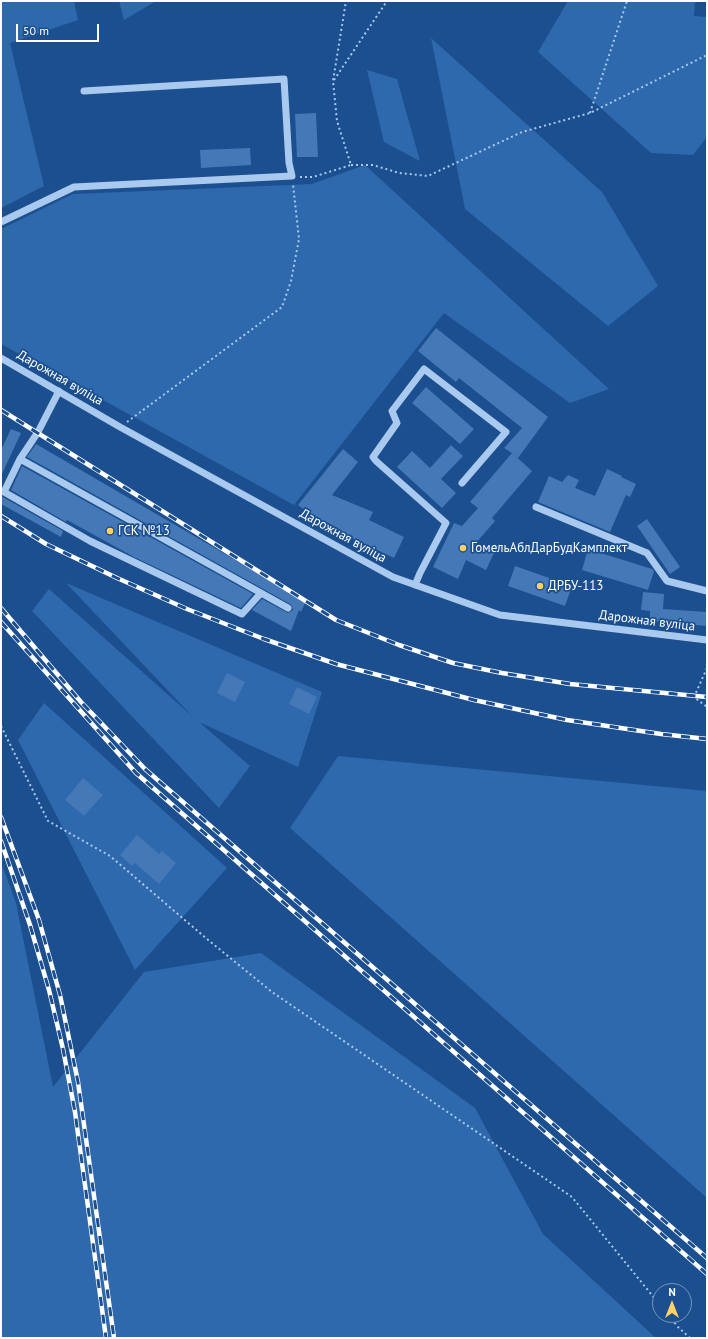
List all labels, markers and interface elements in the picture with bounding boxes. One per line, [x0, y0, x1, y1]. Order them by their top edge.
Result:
scale bar [18, 16, 101, 42]
text: 50 m [23, 23, 49, 38]
street label: Дарожная вуліца [14, 347, 106, 409]
street label: Дарожная вуліца [297, 506, 389, 566]
place label: ГСК №13 [118, 523, 170, 539]
marker: ГСК №13 [105, 526, 115, 536]
place label: ГомельАблДарБудКамплект [471, 540, 627, 556]
marker: ГомельАблДарБудКамплект [458, 543, 468, 553]
place label: ДРБУ-113 [548, 578, 603, 594]
marker: ДРБУ-113 [535, 581, 545, 591]
street label: Дарожная вуліца [598, 607, 696, 635]
north arrow [652, 1283, 692, 1323]
text: N [668, 1285, 676, 1299]

